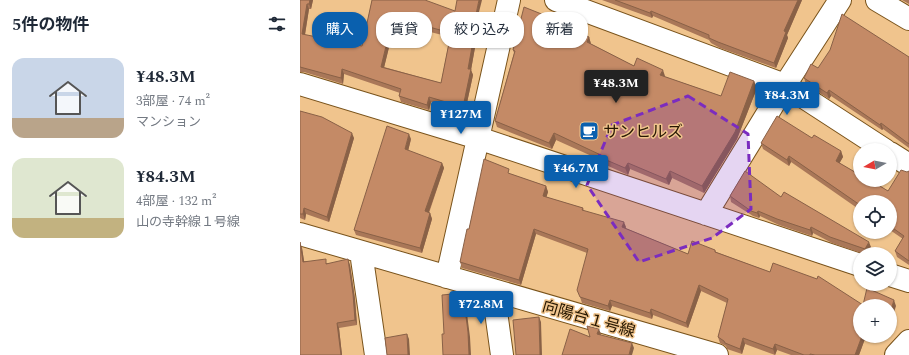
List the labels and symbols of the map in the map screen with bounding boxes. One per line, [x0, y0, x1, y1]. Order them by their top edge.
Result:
pin: ¥48.3M [583, 70, 649, 104]
pin: ¥84.3M [754, 82, 820, 116]
pin: ¥127M [433, 101, 489, 135]
cafe icon: サンヒルズ [578, 120, 600, 142]
place label: サンヒルズ [603, 120, 683, 144]
north arrow [853, 143, 897, 187]
pin: ¥46.7M [543, 155, 609, 189]
pin: ¥72.8M [448, 291, 514, 325]
street label: 向陽台１号線 [539, 294, 638, 344]

